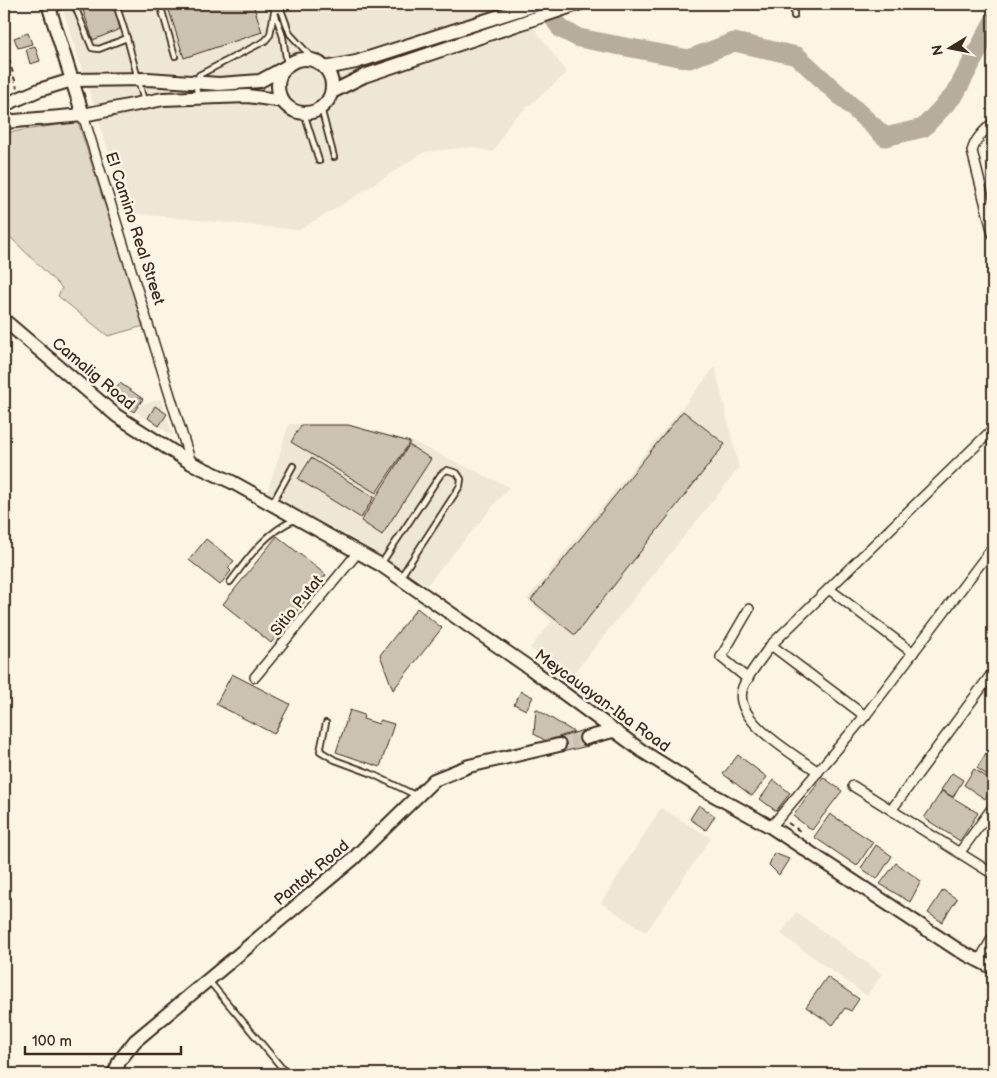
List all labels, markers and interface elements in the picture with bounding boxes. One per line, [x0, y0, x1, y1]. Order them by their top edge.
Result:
north arrow [924, 22, 974, 72]
text: N [928, 44, 947, 57]
street label: El Camino Real Street [101, 150, 168, 307]
street label: Camalig Road [48, 334, 138, 414]
street label: Sitio Putat [267, 572, 328, 640]
street label: Meycauayan-Iba Road [531, 646, 673, 757]
street label: Pantok Road [271, 836, 353, 910]
scale bar [25, 1023, 181, 1055]
text: 100 m [32, 1032, 72, 1051]

